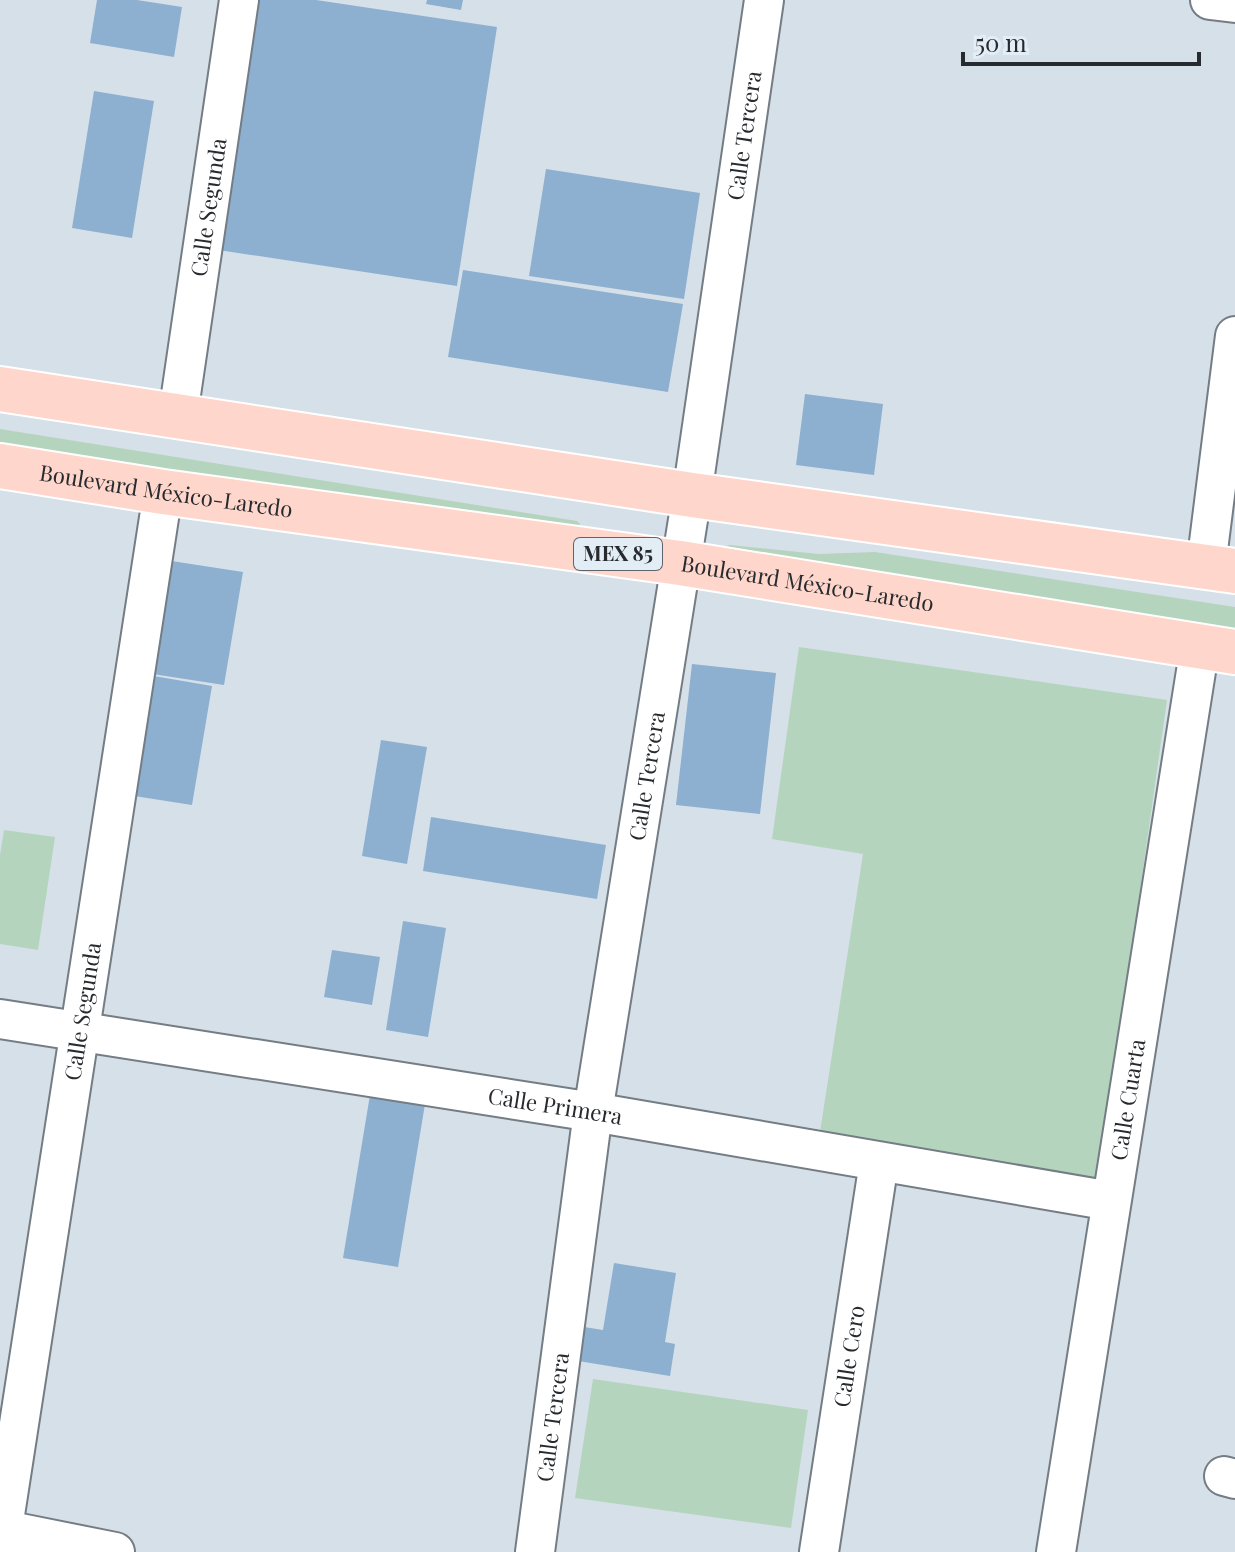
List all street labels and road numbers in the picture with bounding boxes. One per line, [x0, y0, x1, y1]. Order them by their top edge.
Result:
street label: Calle Tercera [719, 69, 768, 202]
street label: Calle Segunda [183, 136, 233, 278]
street label: Boulevard México-Laredo [38, 457, 295, 524]
road number: MEX 85 [574, 538, 662, 570]
street label: Boulevard México-Laredo [679, 547, 936, 617]
street label: Calle Tercera [621, 709, 671, 843]
street label: Calle Segunda [56, 940, 107, 1082]
street label: Calle Cuarta [1102, 1037, 1151, 1162]
street label: Calle Primera [486, 1080, 625, 1131]
street label: Calle Cero [825, 1303, 871, 1409]
street label: Calle Tercera [528, 1350, 575, 1484]

